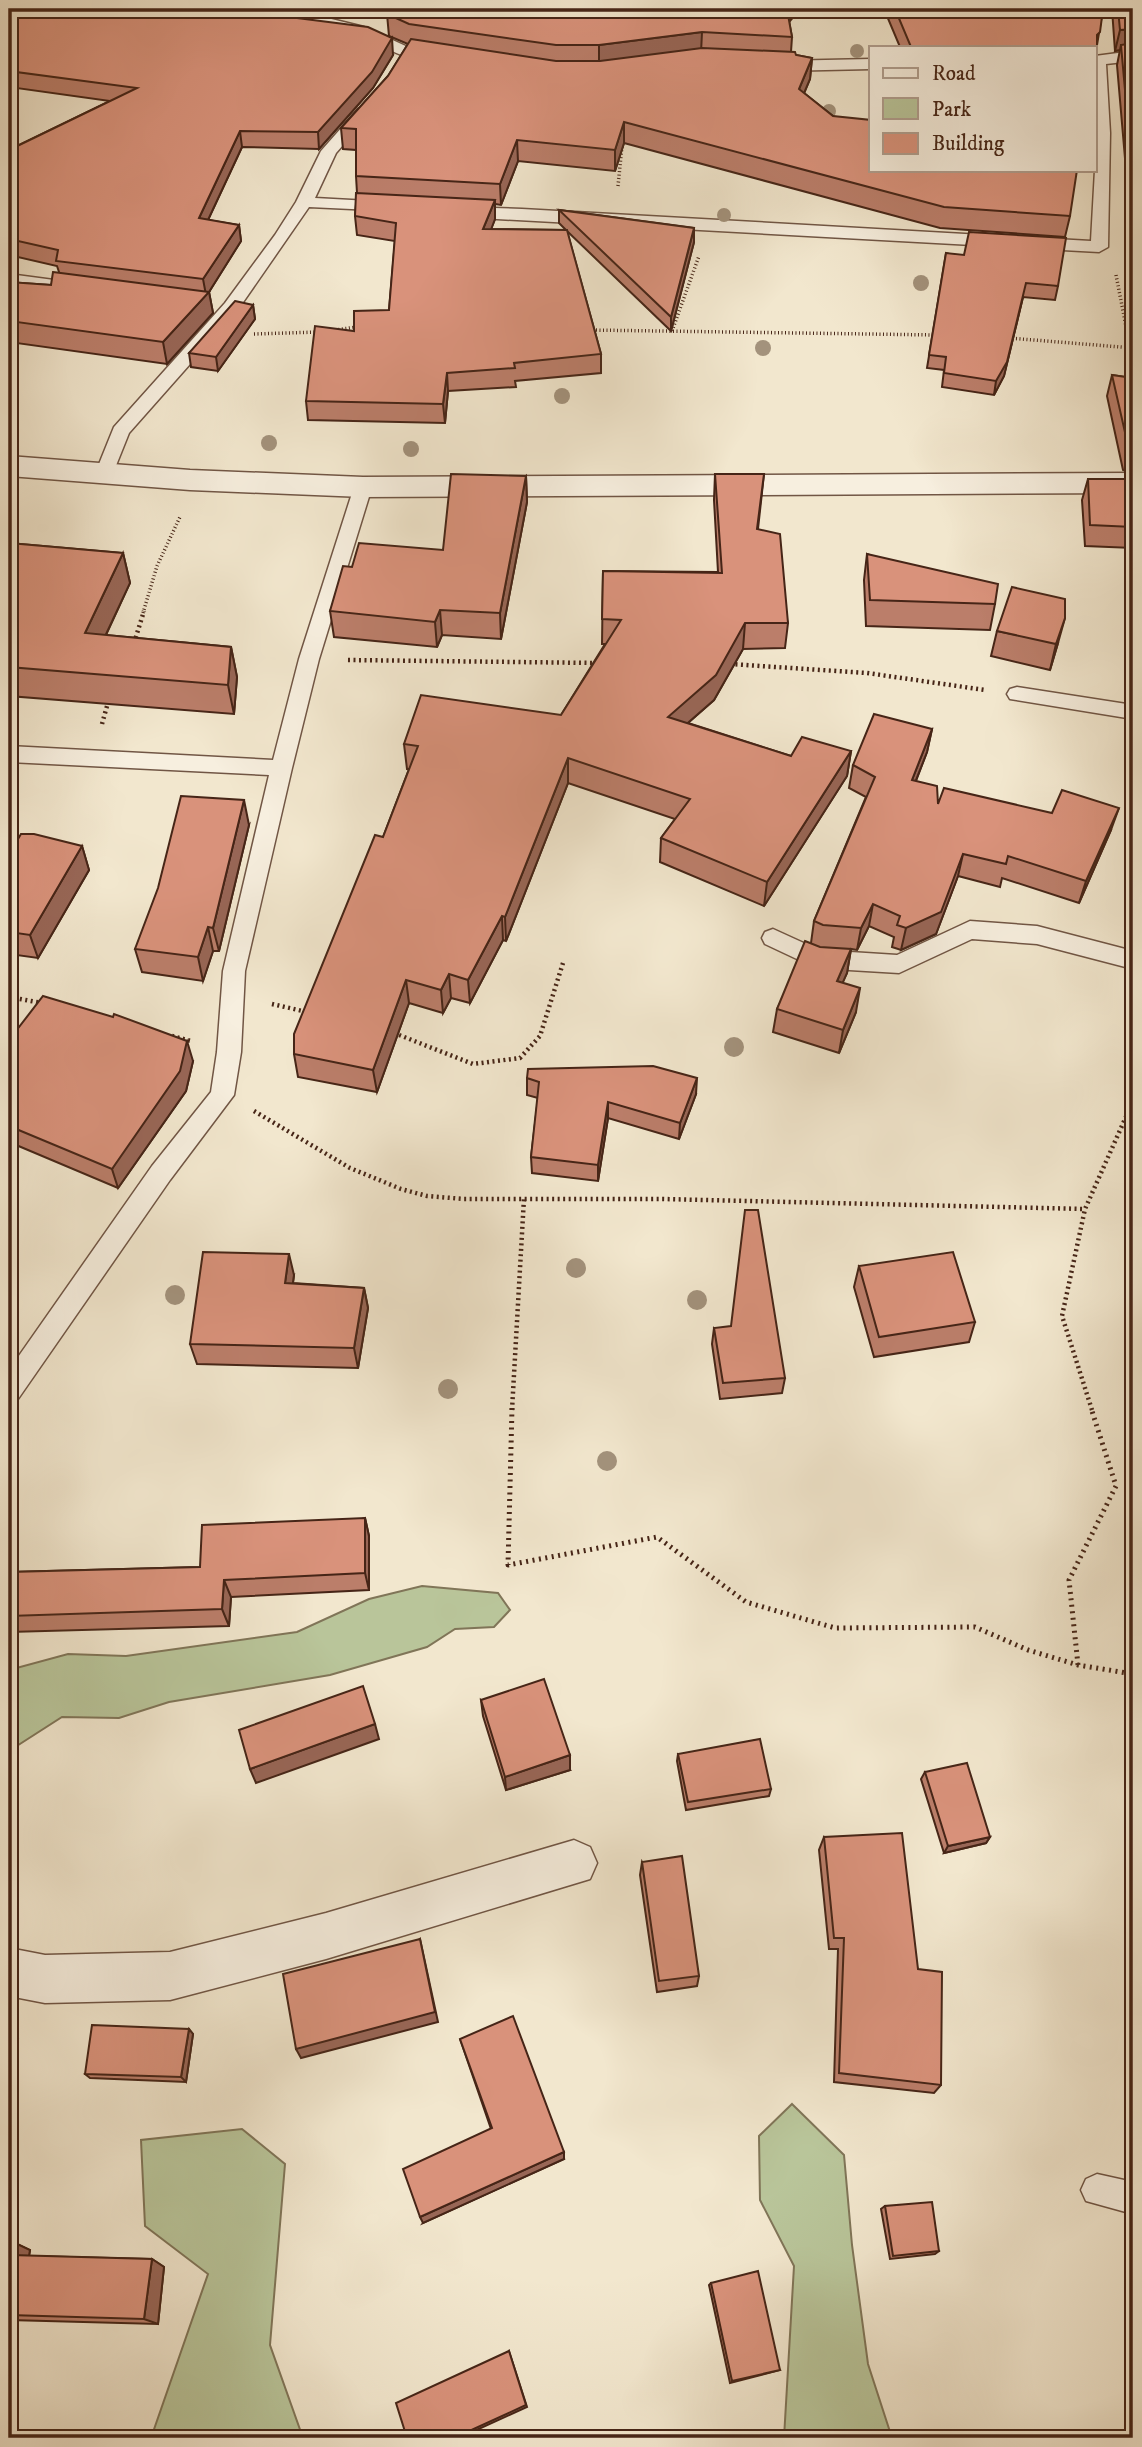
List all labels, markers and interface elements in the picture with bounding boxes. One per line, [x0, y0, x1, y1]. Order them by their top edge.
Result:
legend [869, 46, 1096, 172]
text: Road [932, 61, 976, 87]
text: Park [932, 97, 972, 123]
text: Building [932, 131, 1005, 157]

